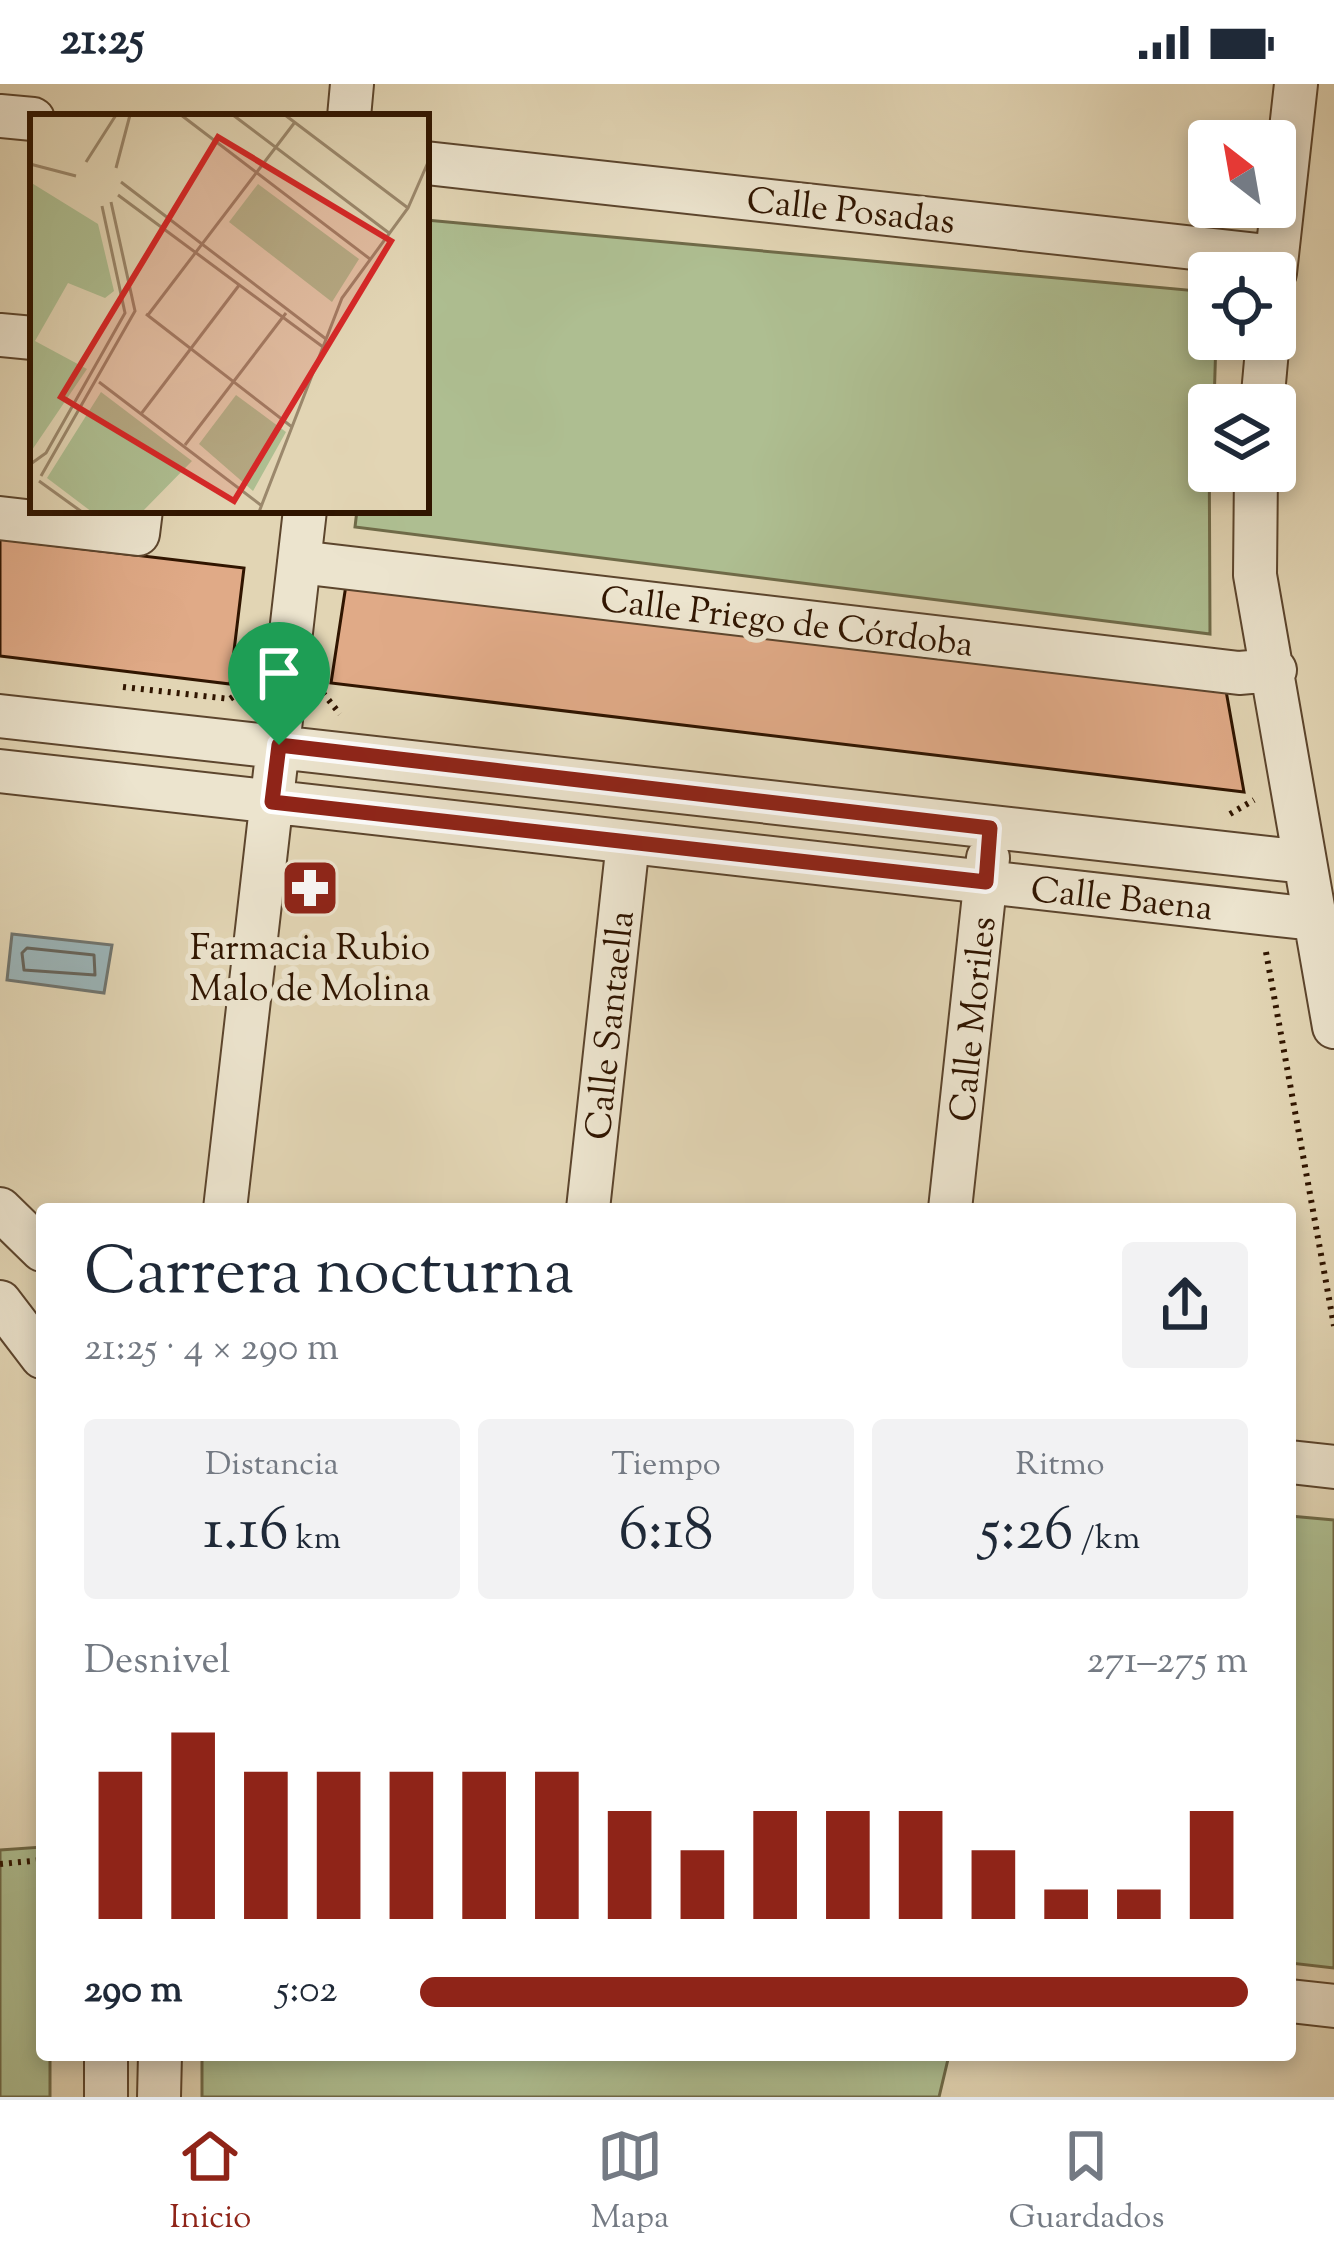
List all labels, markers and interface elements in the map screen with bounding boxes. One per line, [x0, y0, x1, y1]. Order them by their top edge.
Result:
text: 21:25 [60, 10, 145, 75]
inset map [30, 114, 429, 513]
north arrow [1188, 120, 1296, 228]
map controls [1188, 120, 1296, 492]
street label: Calle Posadas [744, 176, 957, 250]
button: locate [1188, 252, 1296, 360]
button: layers [1188, 384, 1296, 492]
street label: Calle Priego de Córdoba [597, 575, 976, 673]
pin [228, 622, 330, 745]
icon: arrive [246, 640, 312, 706]
pharmacy icon: Farmacia Rubio Malo de Molina [279, 857, 341, 919]
street label: Calle Baena [1028, 866, 1215, 936]
street label: Calle Santaella [574, 908, 650, 1142]
street label: Calle Moriles [938, 914, 1012, 1125]
place label: Farmacia Rubio Malo de Molina [189, 924, 431, 1017]
text: Carrera nocturna [84, 1229, 574, 1324]
button: share [1122, 1242, 1248, 1368]
text: 21:25 · 4 × 290 m [84, 1322, 339, 1378]
text: Distancia [205, 1442, 339, 1490]
text: Tiempo [611, 1442, 721, 1490]
text: Ritmo [1015, 1442, 1105, 1490]
text: 1.16 [203, 1490, 289, 1577]
text: 6:18 [618, 1490, 714, 1577]
text: 5:26 [980, 1490, 1074, 1577]
text: km [289, 1516, 341, 1564]
text: /km [1074, 1516, 1140, 1564]
text: Desnivel [84, 1635, 230, 1691]
text: 271–275 m [1087, 1635, 1248, 1691]
text: 290 m [84, 1964, 182, 2020]
text: 5:02 [276, 1964, 338, 2020]
tab: Inicio [170, 2123, 251, 2243]
tab: Mapa [591, 2123, 669, 2243]
tab: Guardados [1009, 2123, 1164, 2243]

